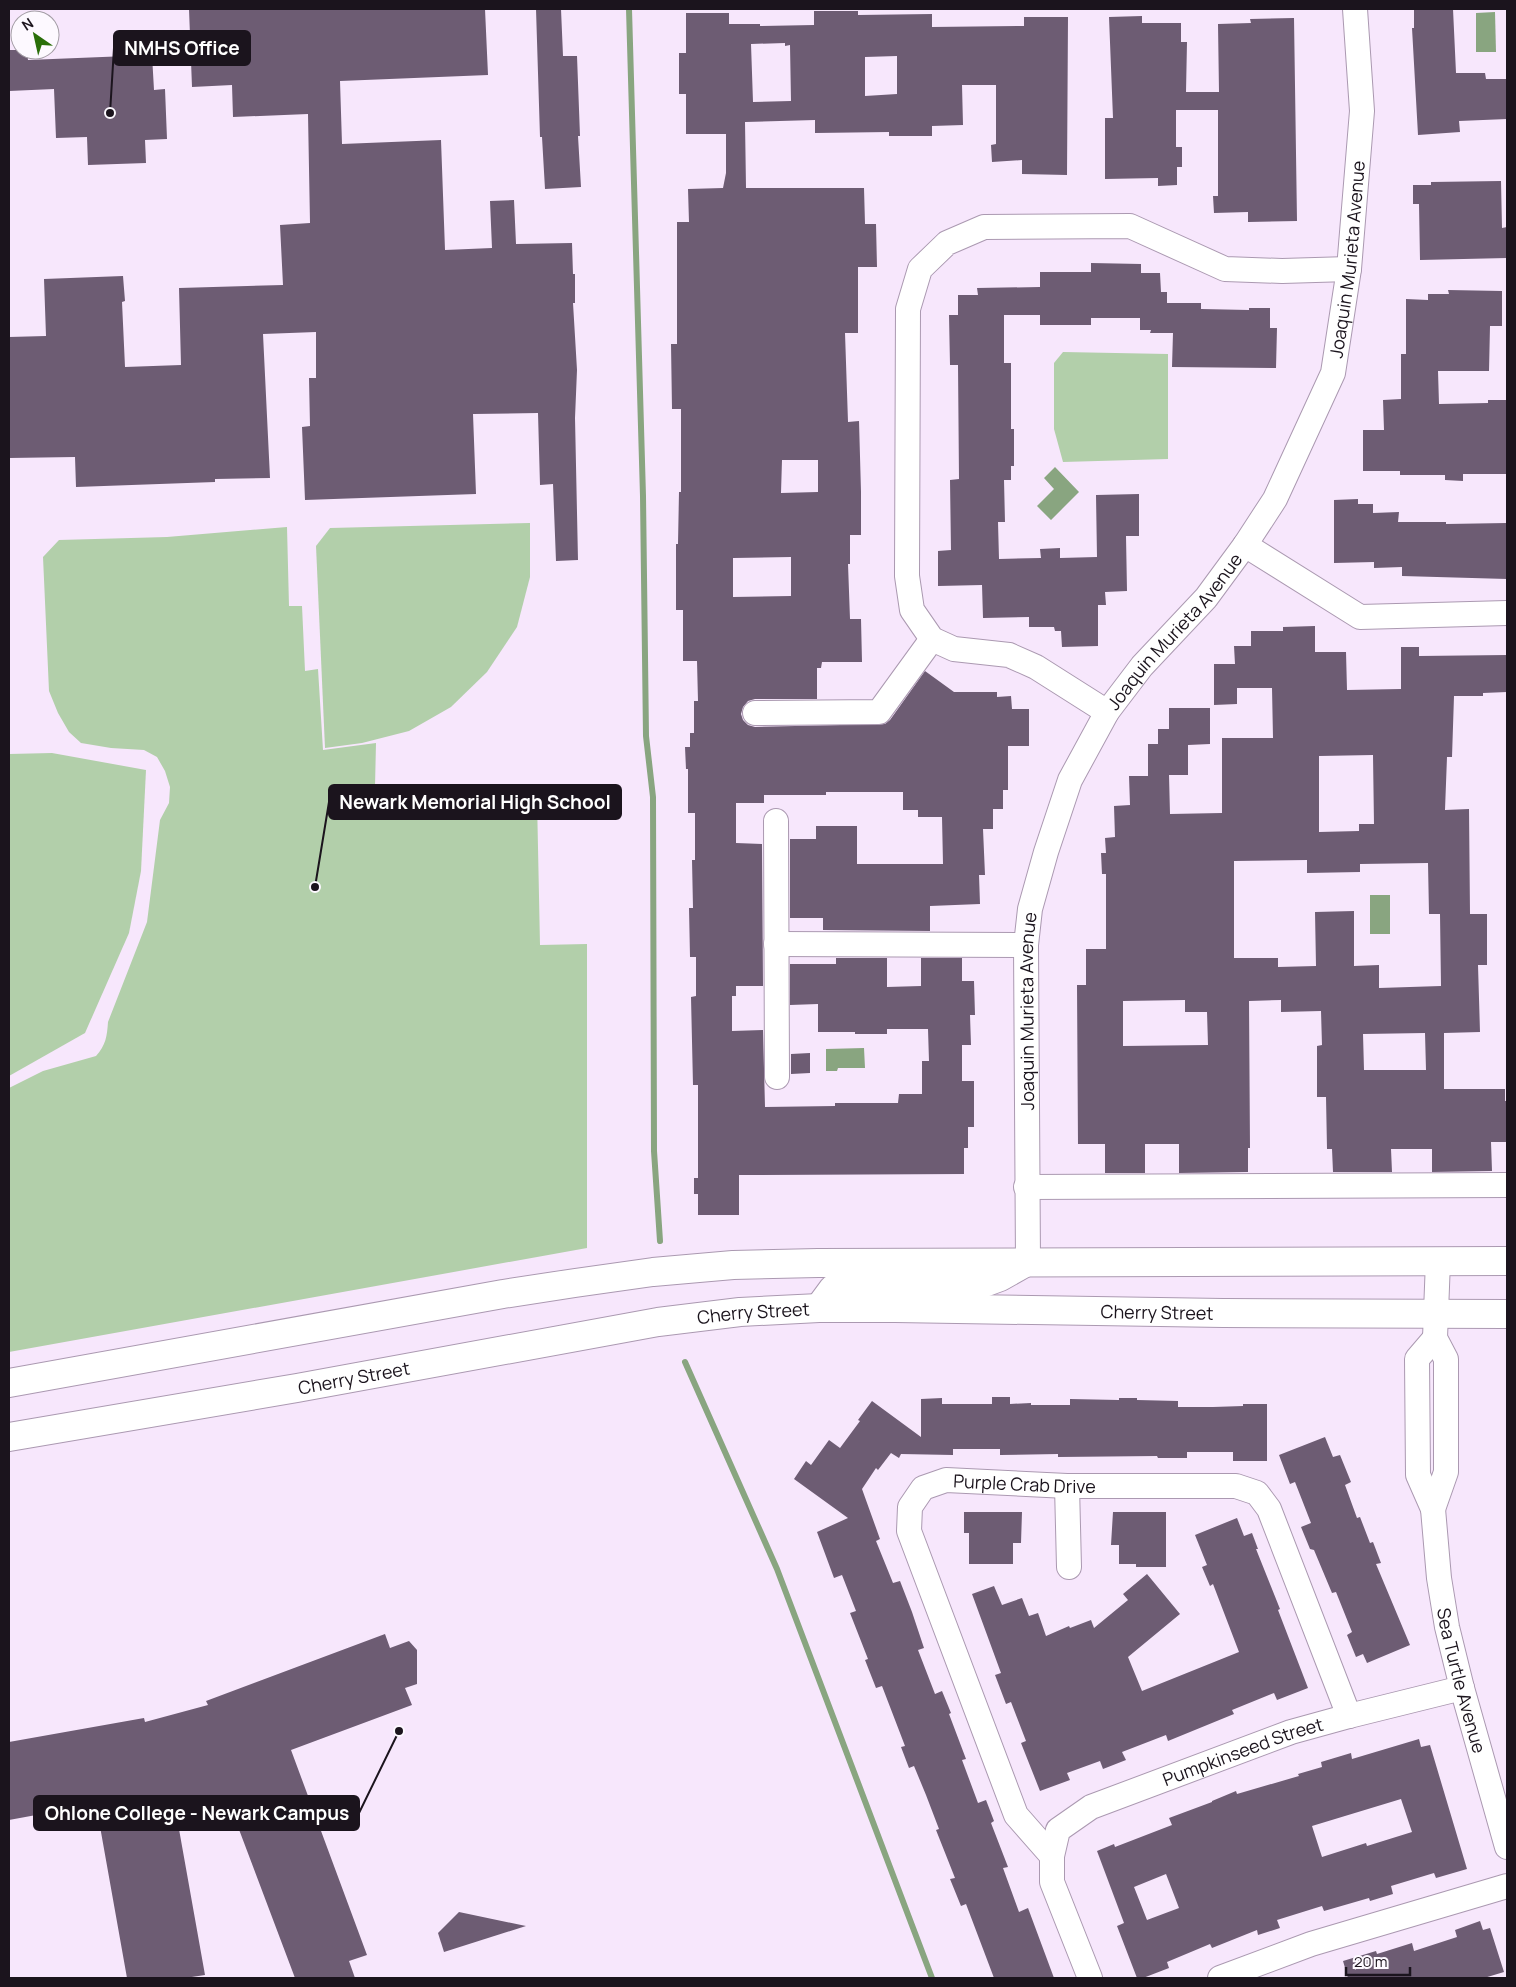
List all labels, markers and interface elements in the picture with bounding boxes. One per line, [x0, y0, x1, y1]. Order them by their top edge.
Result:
north arrow [10, 10, 60, 60]
text: N [18, 13, 37, 34]
callout: NMHS Office [114, 31, 250, 65]
text: NMHS Office [124, 35, 240, 61]
street label: Joaquin Murieta Avenue [1323, 160, 1370, 360]
street label: Joaquin Murieta Avenue [1101, 548, 1247, 714]
callout: Newark Memorial High School [329, 785, 621, 819]
text: Newark Memorial High School [339, 789, 611, 815]
street label: Joaquin Murieta Avenue [1014, 911, 1042, 1110]
street label: Cherry Street [696, 1296, 810, 1329]
street label: Cherry Street [1100, 1299, 1214, 1325]
street label: Cherry Street [296, 1356, 412, 1400]
street label: Purple Crab Drive [953, 1468, 1096, 1498]
street label: Sea Turtle Avenue [1432, 1606, 1492, 1756]
street label: Pumpkinseed Street [1159, 1712, 1326, 1791]
callout: Ohlone College - Newark Campus [34, 1796, 359, 1830]
text: Ohlone College - Newark Campus [45, 1800, 349, 1826]
scale bar [1346, 1944, 1410, 1976]
text: 20 m [1354, 1951, 1387, 1972]

